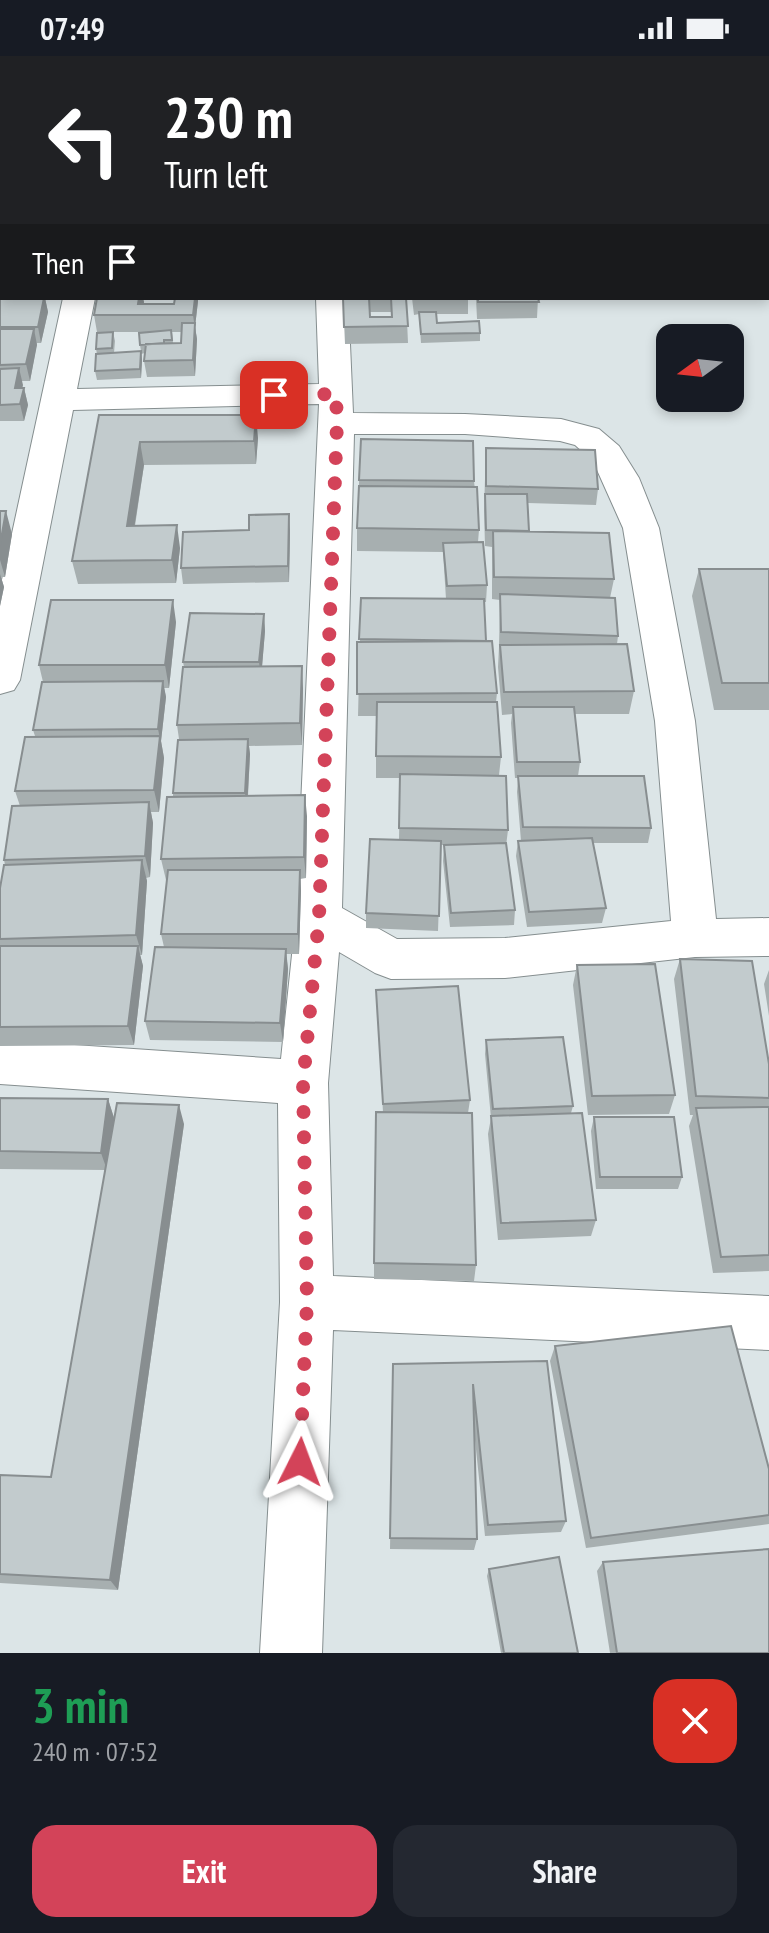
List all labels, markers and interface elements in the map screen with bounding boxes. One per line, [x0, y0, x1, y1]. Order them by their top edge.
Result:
text: 07:49 [40, 9, 105, 48]
text: 230 m [164, 81, 293, 153]
icon: left [32, 88, 136, 192]
text: Turn left [164, 151, 268, 198]
icon: arrive [100, 240, 144, 284]
text: Then [32, 243, 84, 282]
north arrow [656, 324, 744, 412]
map controls [656, 324, 744, 412]
pin [240, 361, 308, 429]
icon: arrive [252, 373, 296, 417]
position arrow [258, 1420, 342, 1504]
text: 3 min [32, 1674, 129, 1736]
button: close [653, 1679, 737, 1763]
text: 240 m · 07:52 [32, 1735, 158, 1768]
button: Exit [32, 1825, 377, 1917]
button: Share [393, 1825, 737, 1917]

